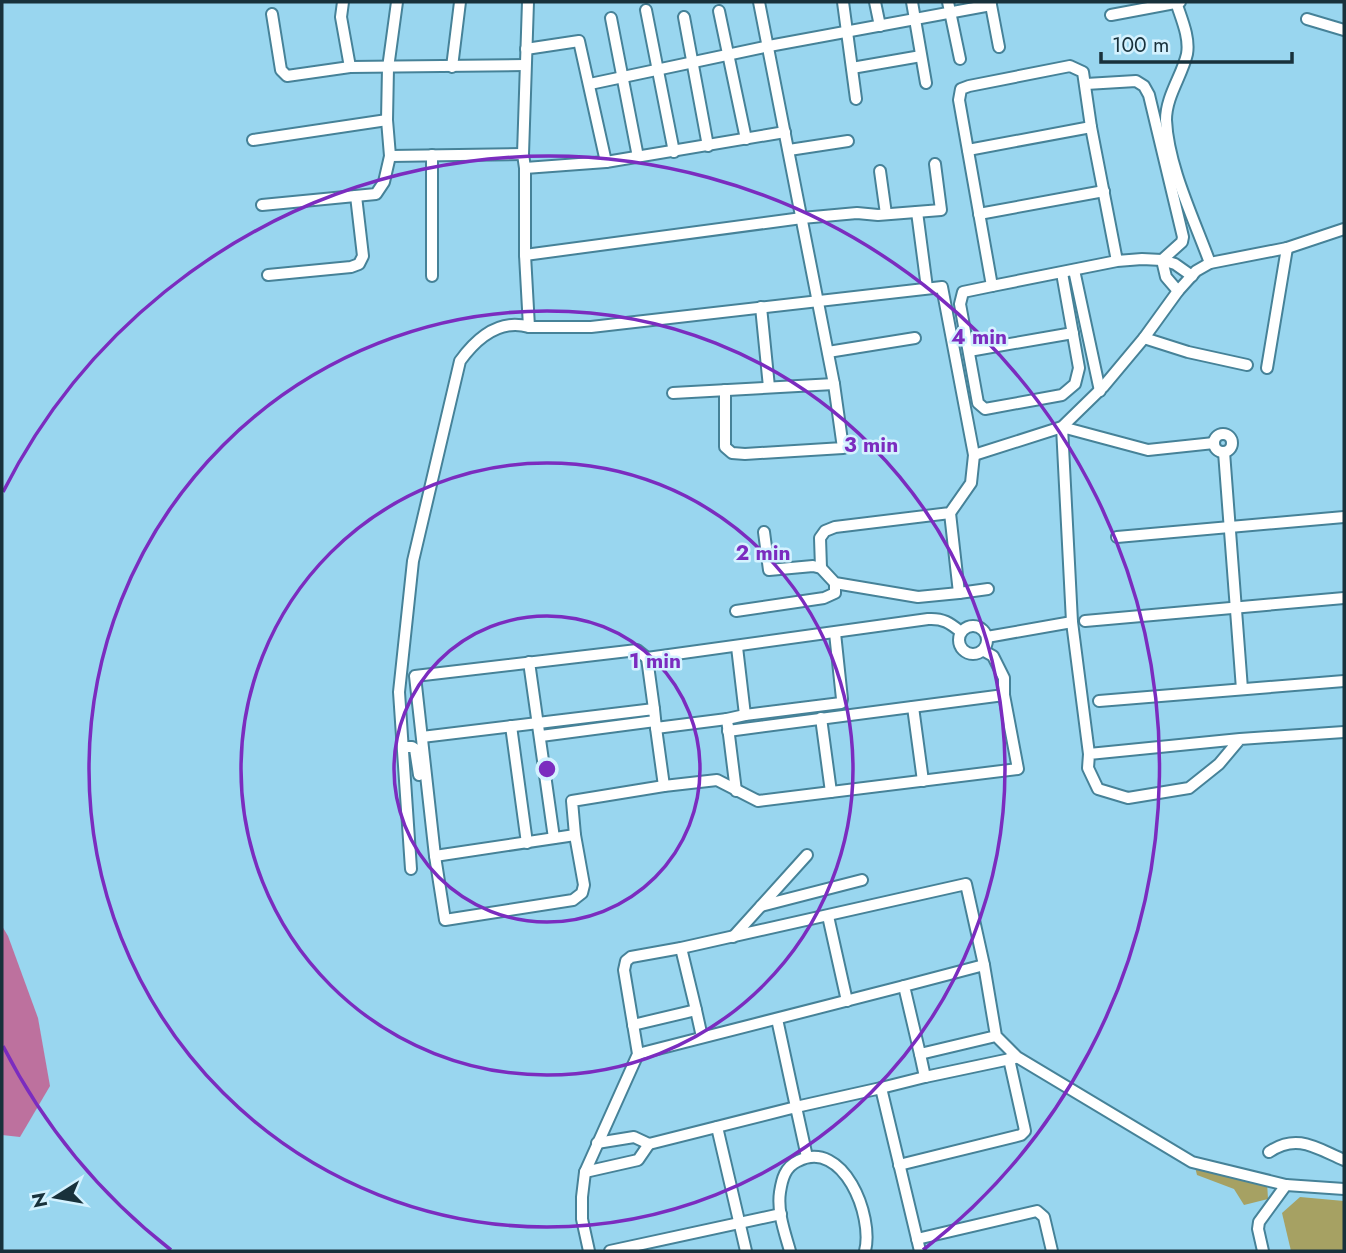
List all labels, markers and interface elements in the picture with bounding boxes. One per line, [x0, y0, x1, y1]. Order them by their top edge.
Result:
scale bar [1101, 21, 1292, 65]
text: 100 m [1112, 30, 1169, 60]
text: 4 min [951, 322, 1007, 352]
text: 3 min [844, 430, 898, 460]
text: 2 min [735, 538, 791, 568]
text: 1 min [629, 646, 681, 676]
centre of rings [535, 757, 559, 781]
north arrow [21, 1162, 91, 1232]
text: N [25, 1190, 54, 1210]

